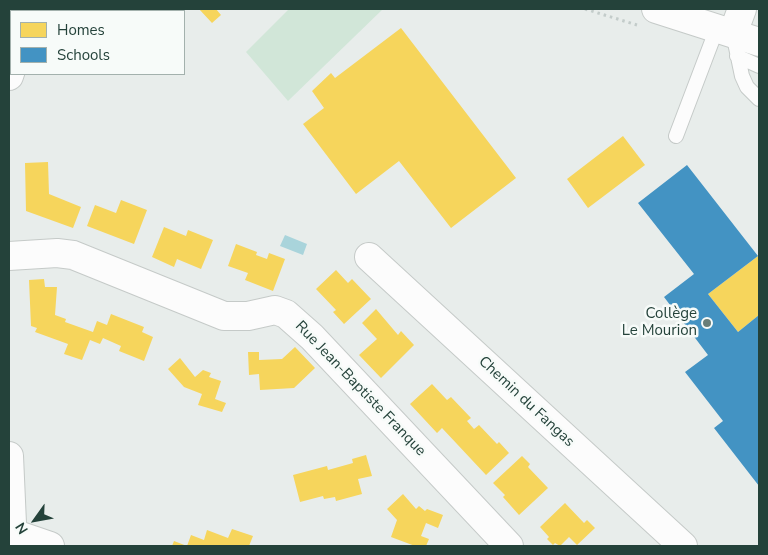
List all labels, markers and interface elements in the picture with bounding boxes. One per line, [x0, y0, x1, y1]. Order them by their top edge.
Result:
legend [10, 10, 185, 75]
text: Homes [57, 20, 105, 40]
text: Schools [57, 45, 110, 65]
place label: Collège Le Mourion [622, 305, 697, 340]
marker: Collège Le Mourion [701, 317, 713, 329]
street label: Rue Jean-Baptiste Franque [291, 318, 429, 460]
street label: Chemin du Fangas [474, 353, 578, 451]
north arrow [10, 495, 60, 545]
text: N [11, 519, 33, 538]

